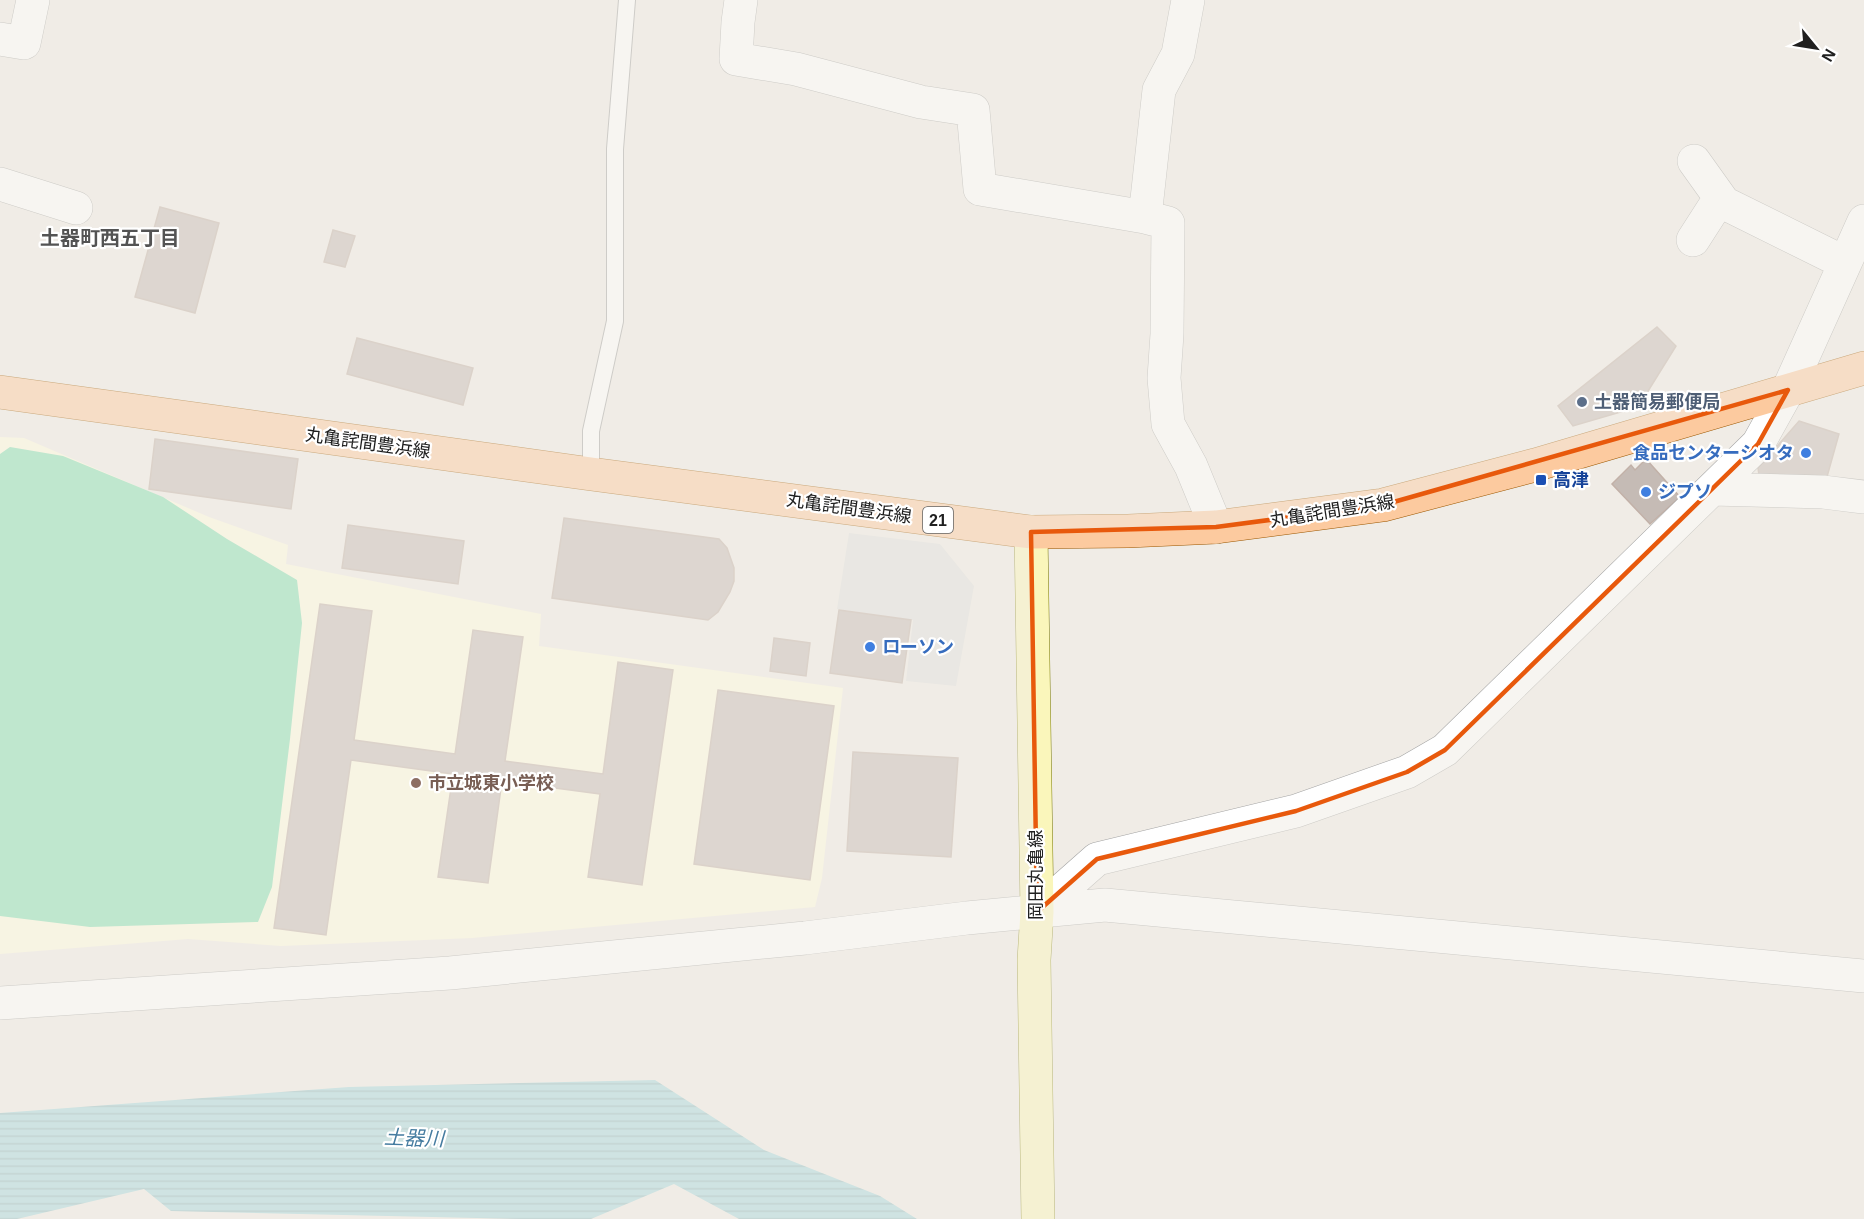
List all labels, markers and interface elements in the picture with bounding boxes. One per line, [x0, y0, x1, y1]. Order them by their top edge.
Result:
north arrow [1786, 18, 1846, 78]
text: N [1818, 46, 1839, 65]
district label: 土器町西五丁目 [40, 227, 180, 249]
place label: 土器簡易郵便局 [1594, 392, 1720, 412]
marker: 土器簡易郵便局 [1575, 395, 1589, 409]
street label: 丸亀詫間豊浜線 [304, 424, 432, 462]
place label: 食品センターシオタ [1632, 443, 1794, 463]
marker: 食品センターシオタ [1799, 446, 1813, 460]
place label: 高津 [1553, 470, 1589, 490]
marker: 高津 [1534, 473, 1548, 487]
place label: ジプソ [1658, 482, 1712, 502]
marker: ジプソ [1639, 485, 1653, 499]
street label: 丸亀詫間豊浜線 [785, 489, 913, 527]
street label: 丸亀詫間豊浜線 [1268, 491, 1396, 531]
road number: 21 [923, 507, 953, 533]
place label: ローソン [882, 637, 954, 657]
marker: ローソン [863, 640, 877, 654]
place label: 市立城東小学校 [428, 773, 554, 793]
marker: 市立城東小学校 [409, 776, 423, 790]
street label: 岡田丸亀線 [1026, 830, 1046, 920]
water label: 土器川 [384, 1126, 446, 1150]

